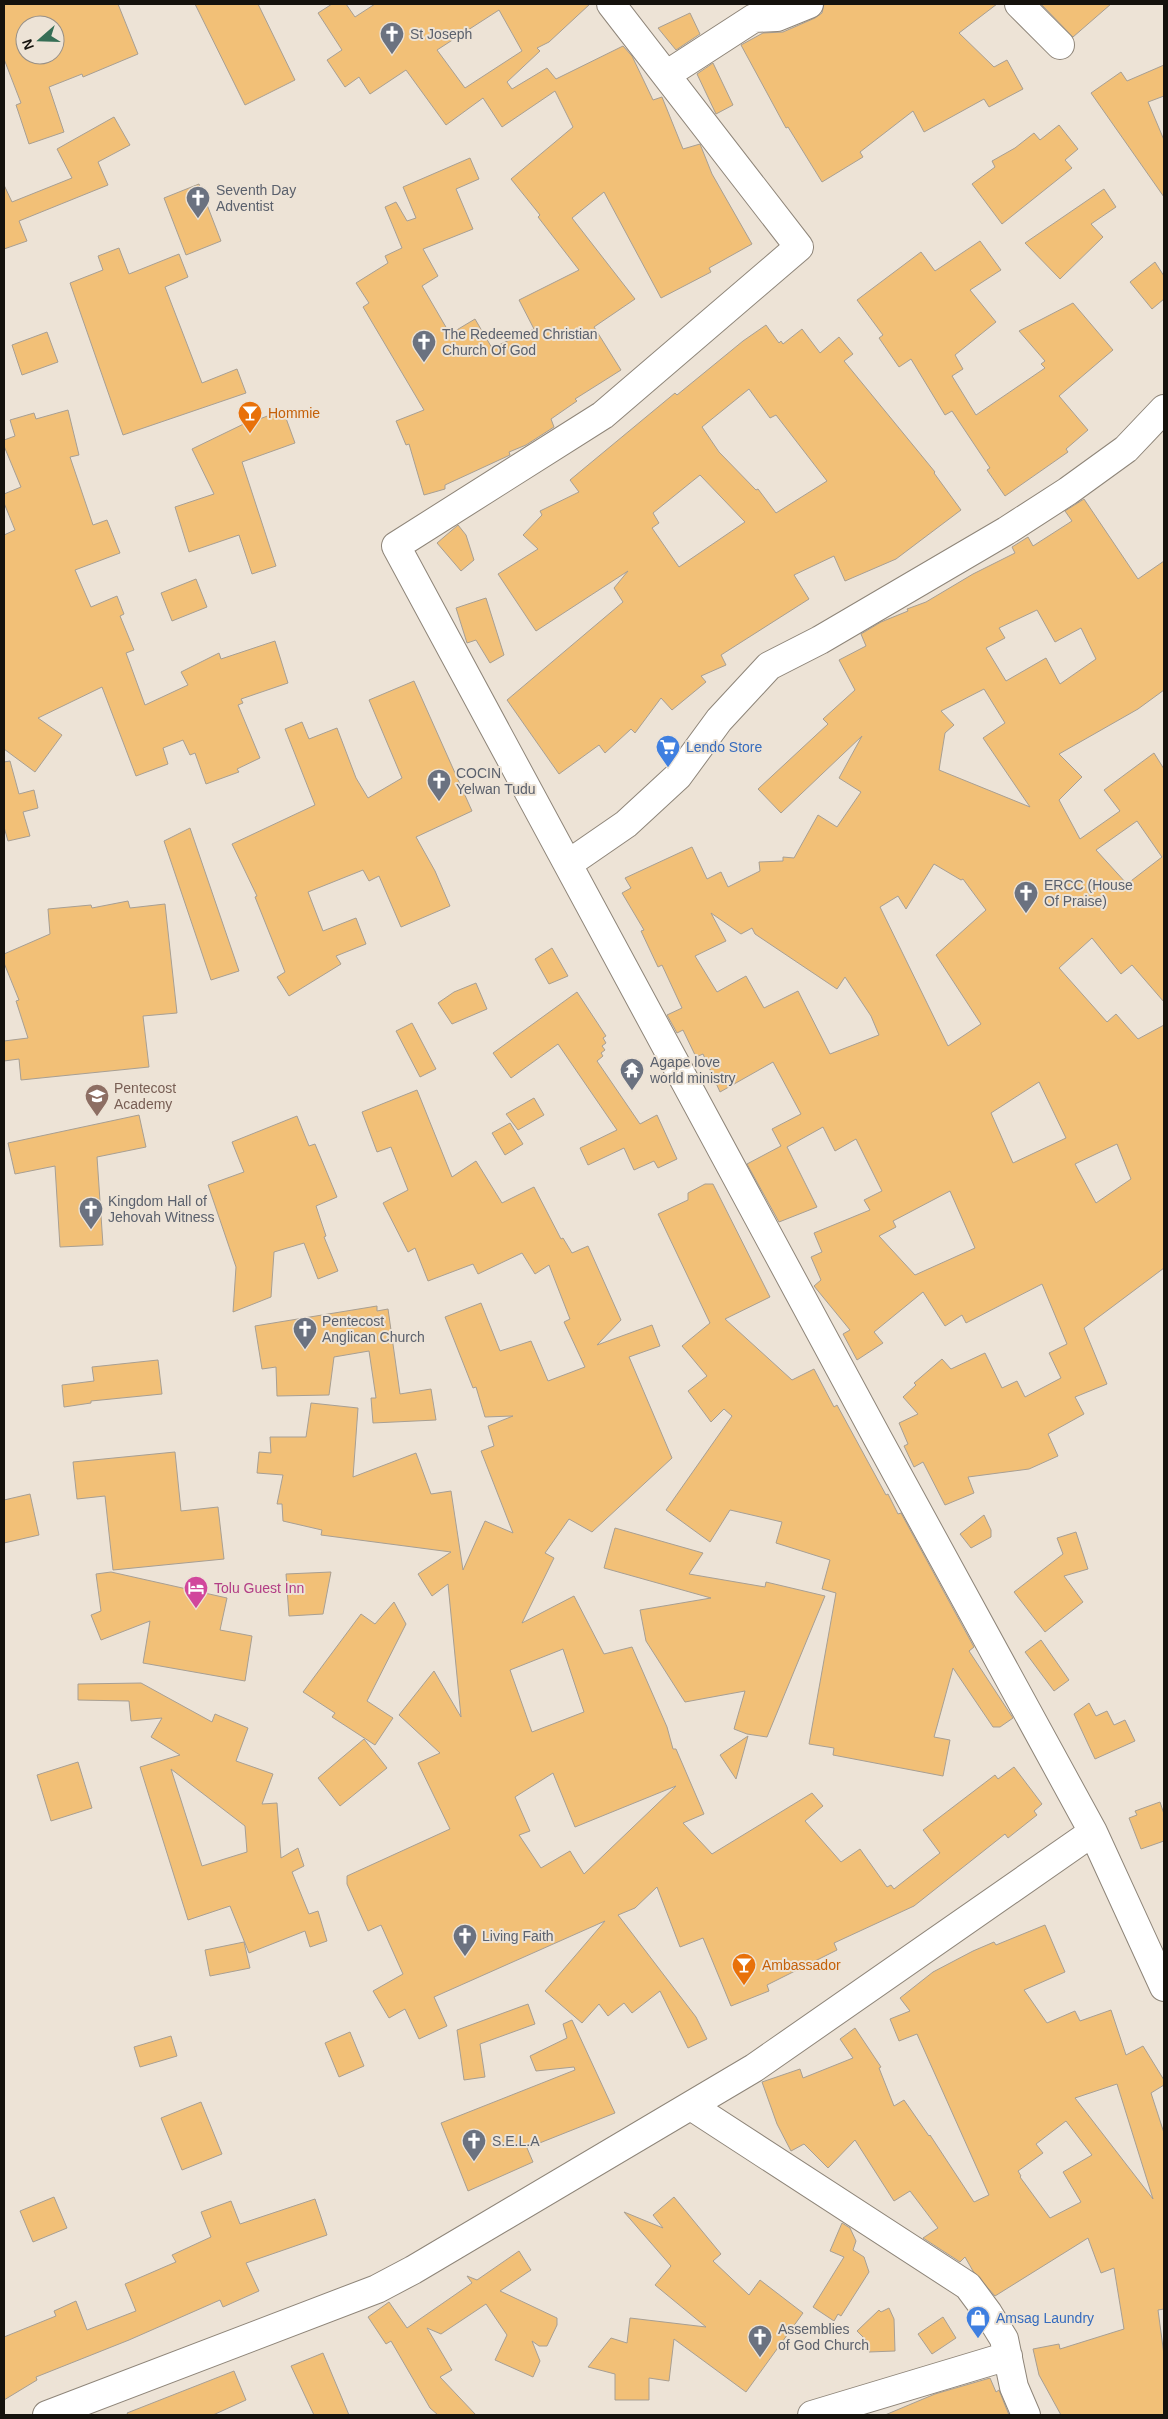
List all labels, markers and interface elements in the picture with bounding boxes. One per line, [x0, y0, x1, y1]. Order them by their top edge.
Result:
north arrow [15, 15, 65, 65]
church icon: St Joseph [379, 21, 405, 55]
place label: St Joseph [410, 26, 472, 42]
text: N [19, 37, 37, 52]
place label: Seventh Day Adventist [216, 182, 296, 214]
church icon: Seventh Day Adventist [185, 185, 211, 219]
place label: The Redeemed Christian Church Of God [442, 326, 598, 358]
church icon: The Redeemed Christian Church Of God [411, 329, 437, 363]
bar icon: Hommie [237, 400, 263, 434]
place label: Hommie [268, 405, 320, 421]
supermarket icon: Lendo Store [655, 734, 681, 768]
place label: Lendo Store [686, 739, 762, 755]
place label: COCIN Yelwan Tudu [456, 765, 536, 797]
church icon: COCIN Yelwan Tudu [426, 768, 452, 802]
place label: ERCC (House Of Praise) [1044, 877, 1133, 909]
church icon: ERCC (House Of Praise) [1013, 880, 1039, 914]
place label: Agape love world ministry [649, 1054, 736, 1086]
temple icon: Agape love world ministry [619, 1057, 645, 1091]
place label: Pentecost Academy [114, 1080, 176, 1112]
school or university icon: Pentecost Academy [84, 1083, 110, 1117]
place label: Kingdom Hall of Jehovah Witness [108, 1193, 215, 1225]
church icon: Kingdom Hall of Jehovah Witness [78, 1196, 104, 1230]
place label: Pentecost Anglican Church [322, 1313, 425, 1345]
church icon: Pentecost Anglican Church [292, 1316, 318, 1350]
hotel icon: Tolu Guest Inn [183, 1575, 209, 1609]
place label: Tolu Guest Inn [214, 1580, 304, 1596]
church icon: Living Faith [452, 1923, 478, 1957]
place label: Living Faith [482, 1928, 554, 1944]
bar icon: Ambassador [731, 1952, 757, 1986]
place label: Ambassador [762, 1957, 841, 1973]
church icon: S.E.L.A [461, 2128, 487, 2162]
place label: S.E.L.A [492, 2133, 540, 2149]
shop icon: Amsag Laundry [965, 2305, 991, 2339]
place label: Amsag Laundry [996, 2310, 1094, 2326]
place label: Assemblies of God Church [778, 2321, 869, 2353]
church icon: Assemblies of God Church [747, 2324, 773, 2358]

